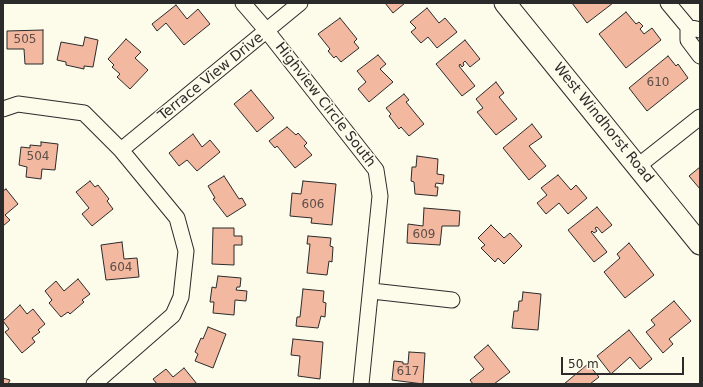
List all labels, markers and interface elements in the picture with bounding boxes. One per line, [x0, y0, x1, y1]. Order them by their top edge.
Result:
street label: Terrace View Drive [155, 29, 267, 125]
house number: 505 [14, 33, 36, 47]
street label: Highview Circle South [271, 39, 379, 171]
street label: West Windhorst Road [549, 60, 657, 186]
house number: 610 [647, 76, 669, 90]
house number: 504 [27, 150, 49, 164]
house number: 606 [302, 198, 324, 212]
house number: 609 [413, 228, 435, 242]
house number: 604 [110, 261, 132, 275]
scale bar [563, 349, 686, 375]
text: 50 m [568, 357, 599, 371]
house number: 617 [397, 365, 419, 379]

